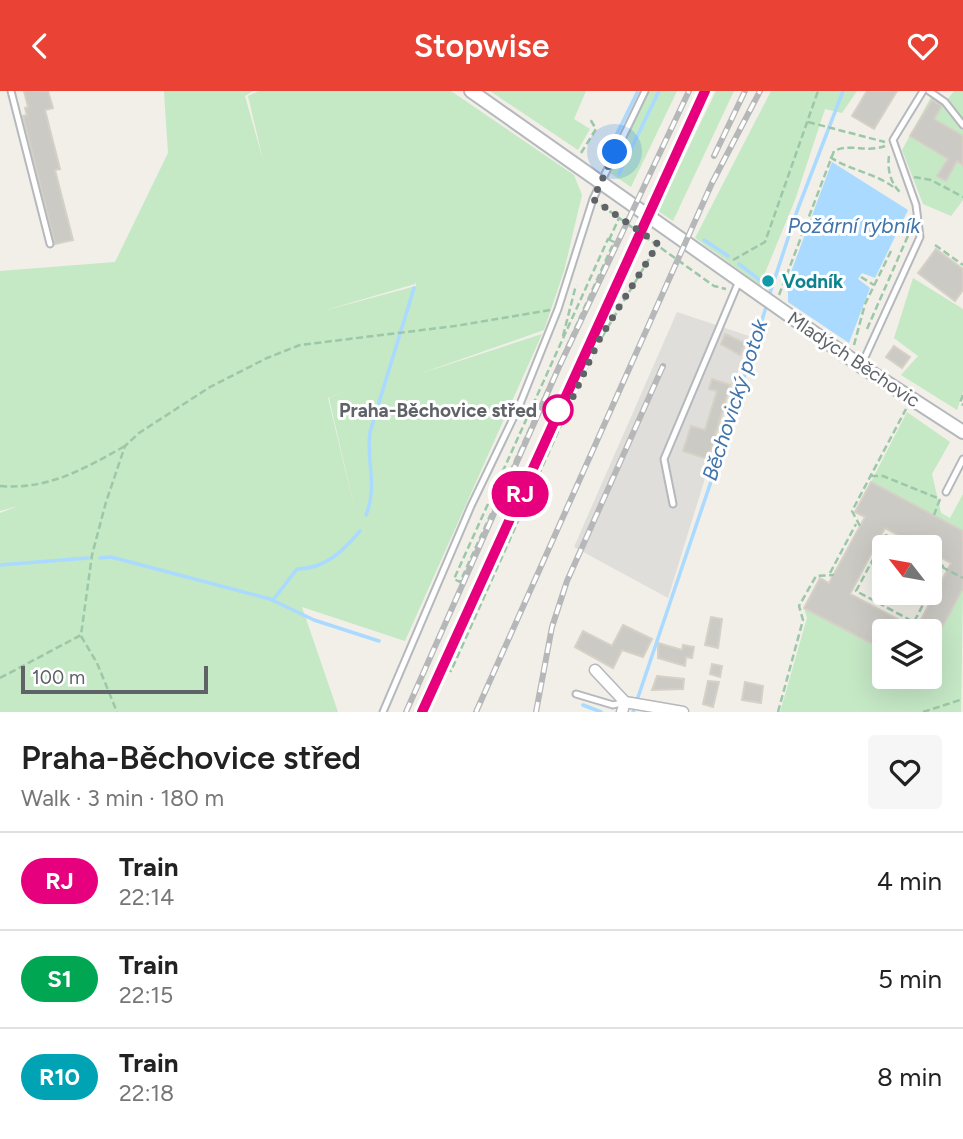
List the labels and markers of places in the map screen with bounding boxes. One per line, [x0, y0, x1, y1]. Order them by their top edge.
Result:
place label: Vodník [782, 270, 844, 293]
marker: Vodník [760, 273, 776, 289]
marker: Praha-Běchovice střed [543, 395, 573, 425]
place label: Praha-Běchovice střed [339, 399, 537, 422]

